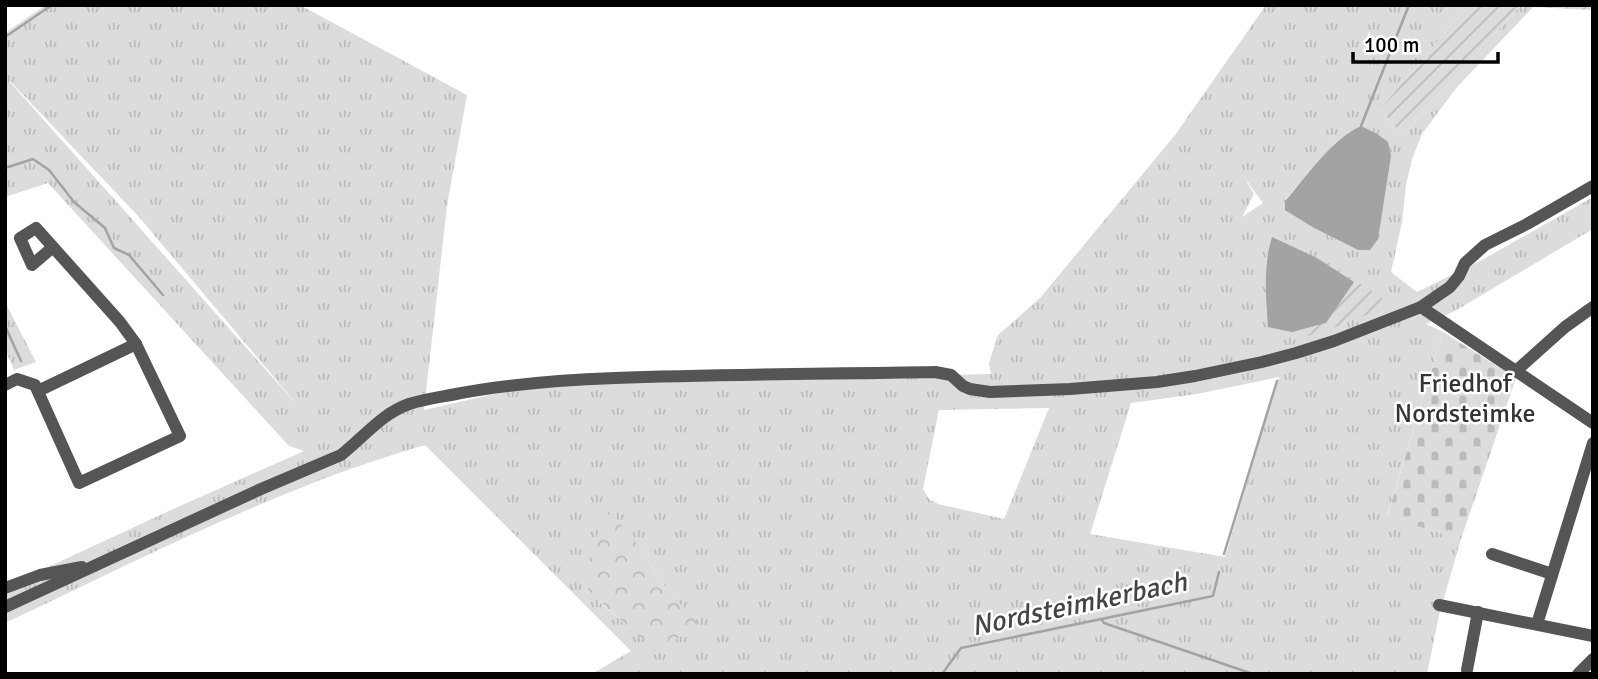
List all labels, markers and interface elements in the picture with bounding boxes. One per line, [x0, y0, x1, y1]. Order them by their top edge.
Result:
scale bar [1353, 21, 1498, 65]
text: 100 m [1364, 32, 1419, 58]
park label: Friedhof Nordsteimke [1395, 368, 1535, 430]
water label: Nordsteimkerbach [968, 564, 1191, 643]

